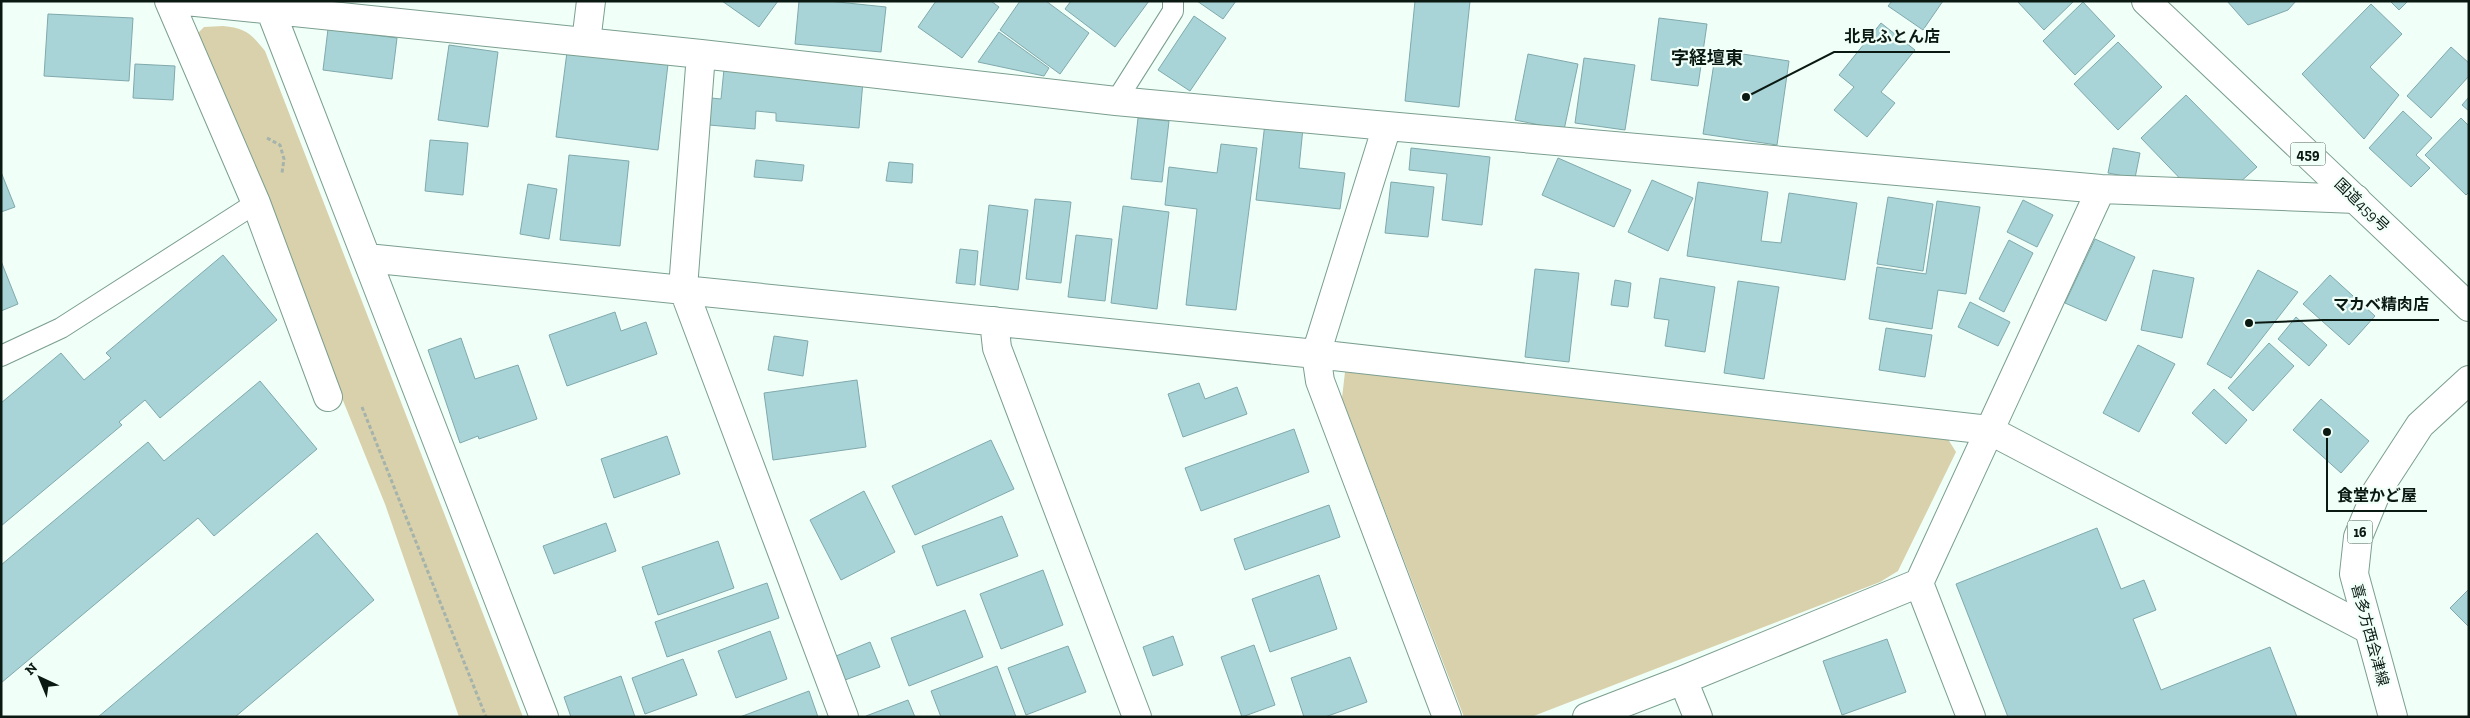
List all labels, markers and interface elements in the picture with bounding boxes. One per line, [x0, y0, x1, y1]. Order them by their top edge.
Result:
callout: 北見ふとん店 [1834, 21, 1950, 52]
text: 北見ふとん店 [1844, 27, 1940, 46]
district label: 字経壇東 [1671, 47, 1743, 69]
road number: 459 [2290, 142, 2326, 166]
street label: 国道459号 [2331, 175, 2393, 235]
callout: マカベ精肉店 [2323, 289, 2439, 320]
text: マカベ精肉店 [2333, 295, 2429, 314]
callout: 食堂かど屋 [2327, 480, 2427, 511]
text: 食堂かど屋 [2337, 486, 2417, 505]
road number: 16 [2348, 520, 2372, 544]
street label: 喜多方西会津線 [2348, 582, 2392, 688]
north arrow [15, 653, 65, 703]
text: N [22, 659, 41, 679]

